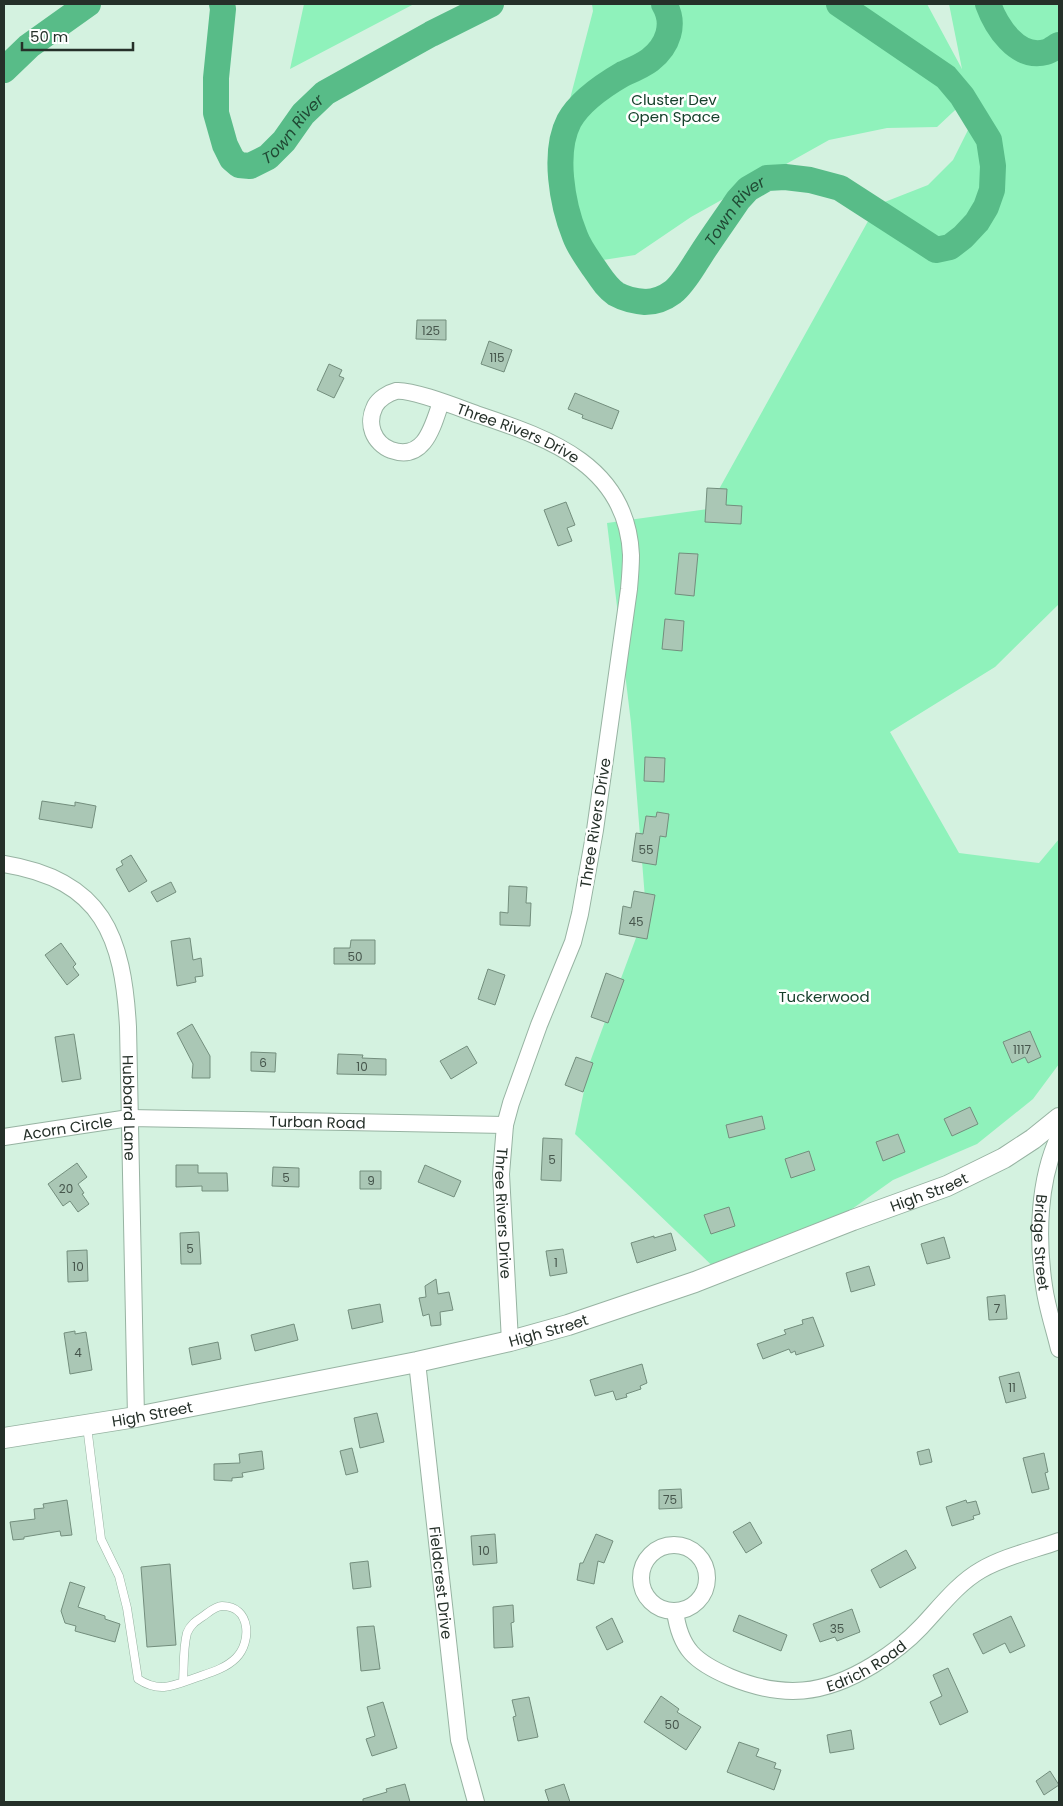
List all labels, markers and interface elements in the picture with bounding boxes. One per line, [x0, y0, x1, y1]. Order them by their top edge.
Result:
scale bar [22, 20, 134, 52]
text: 50 m [30, 26, 68, 47]
water label: Town River [258, 88, 329, 170]
park label: Cluster Dev Open Space [628, 89, 720, 127]
water label: Town River [698, 170, 770, 250]
house number: 125 [422, 322, 440, 339]
house number: 115 [489, 349, 505, 366]
street label: Three Rivers Drive [454, 397, 584, 468]
street label: Three Rivers Drive [574, 756, 616, 890]
house number: 55 [638, 841, 654, 858]
house number: 45 [628, 913, 644, 930]
house number: 50 [347, 948, 363, 965]
park label: Tuckerwood [778, 986, 870, 1007]
house number: 1117 [1013, 1041, 1031, 1058]
house number: 6 [259, 1054, 267, 1071]
street label: Hubbard Lane [118, 1055, 141, 1161]
house number: 10 [356, 1058, 368, 1075]
street label: Acorn Circle [21, 1110, 114, 1145]
street label: Turban Road [269, 1110, 366, 1133]
street label: Three Rivers Drive [490, 1147, 517, 1279]
house number: 5 [548, 1151, 556, 1168]
street label: High Street [887, 1167, 971, 1216]
house number: 5 [282, 1169, 290, 1186]
house number: 9 [367, 1172, 375, 1189]
house number: 20 [59, 1180, 73, 1197]
street label: Bridge Street [1030, 1193, 1055, 1292]
house number: 5 [186, 1240, 194, 1257]
house number: 1 [554, 1254, 558, 1271]
house number: 10 [72, 1258, 84, 1275]
house number: 7 [994, 1300, 1001, 1317]
street label: High Street [506, 1309, 591, 1351]
house number: 4 [74, 1344, 82, 1361]
house number: 11 [1008, 1379, 1016, 1396]
street label: High Street [110, 1396, 194, 1431]
house number: 75 [663, 1491, 677, 1508]
street label: Fieldcrest Drive [425, 1525, 458, 1640]
house number: 10 [478, 1542, 490, 1559]
house number: 35 [830, 1620, 844, 1637]
street label: Edrich Road [824, 1635, 911, 1696]
house number: 50 [664, 1716, 680, 1733]

